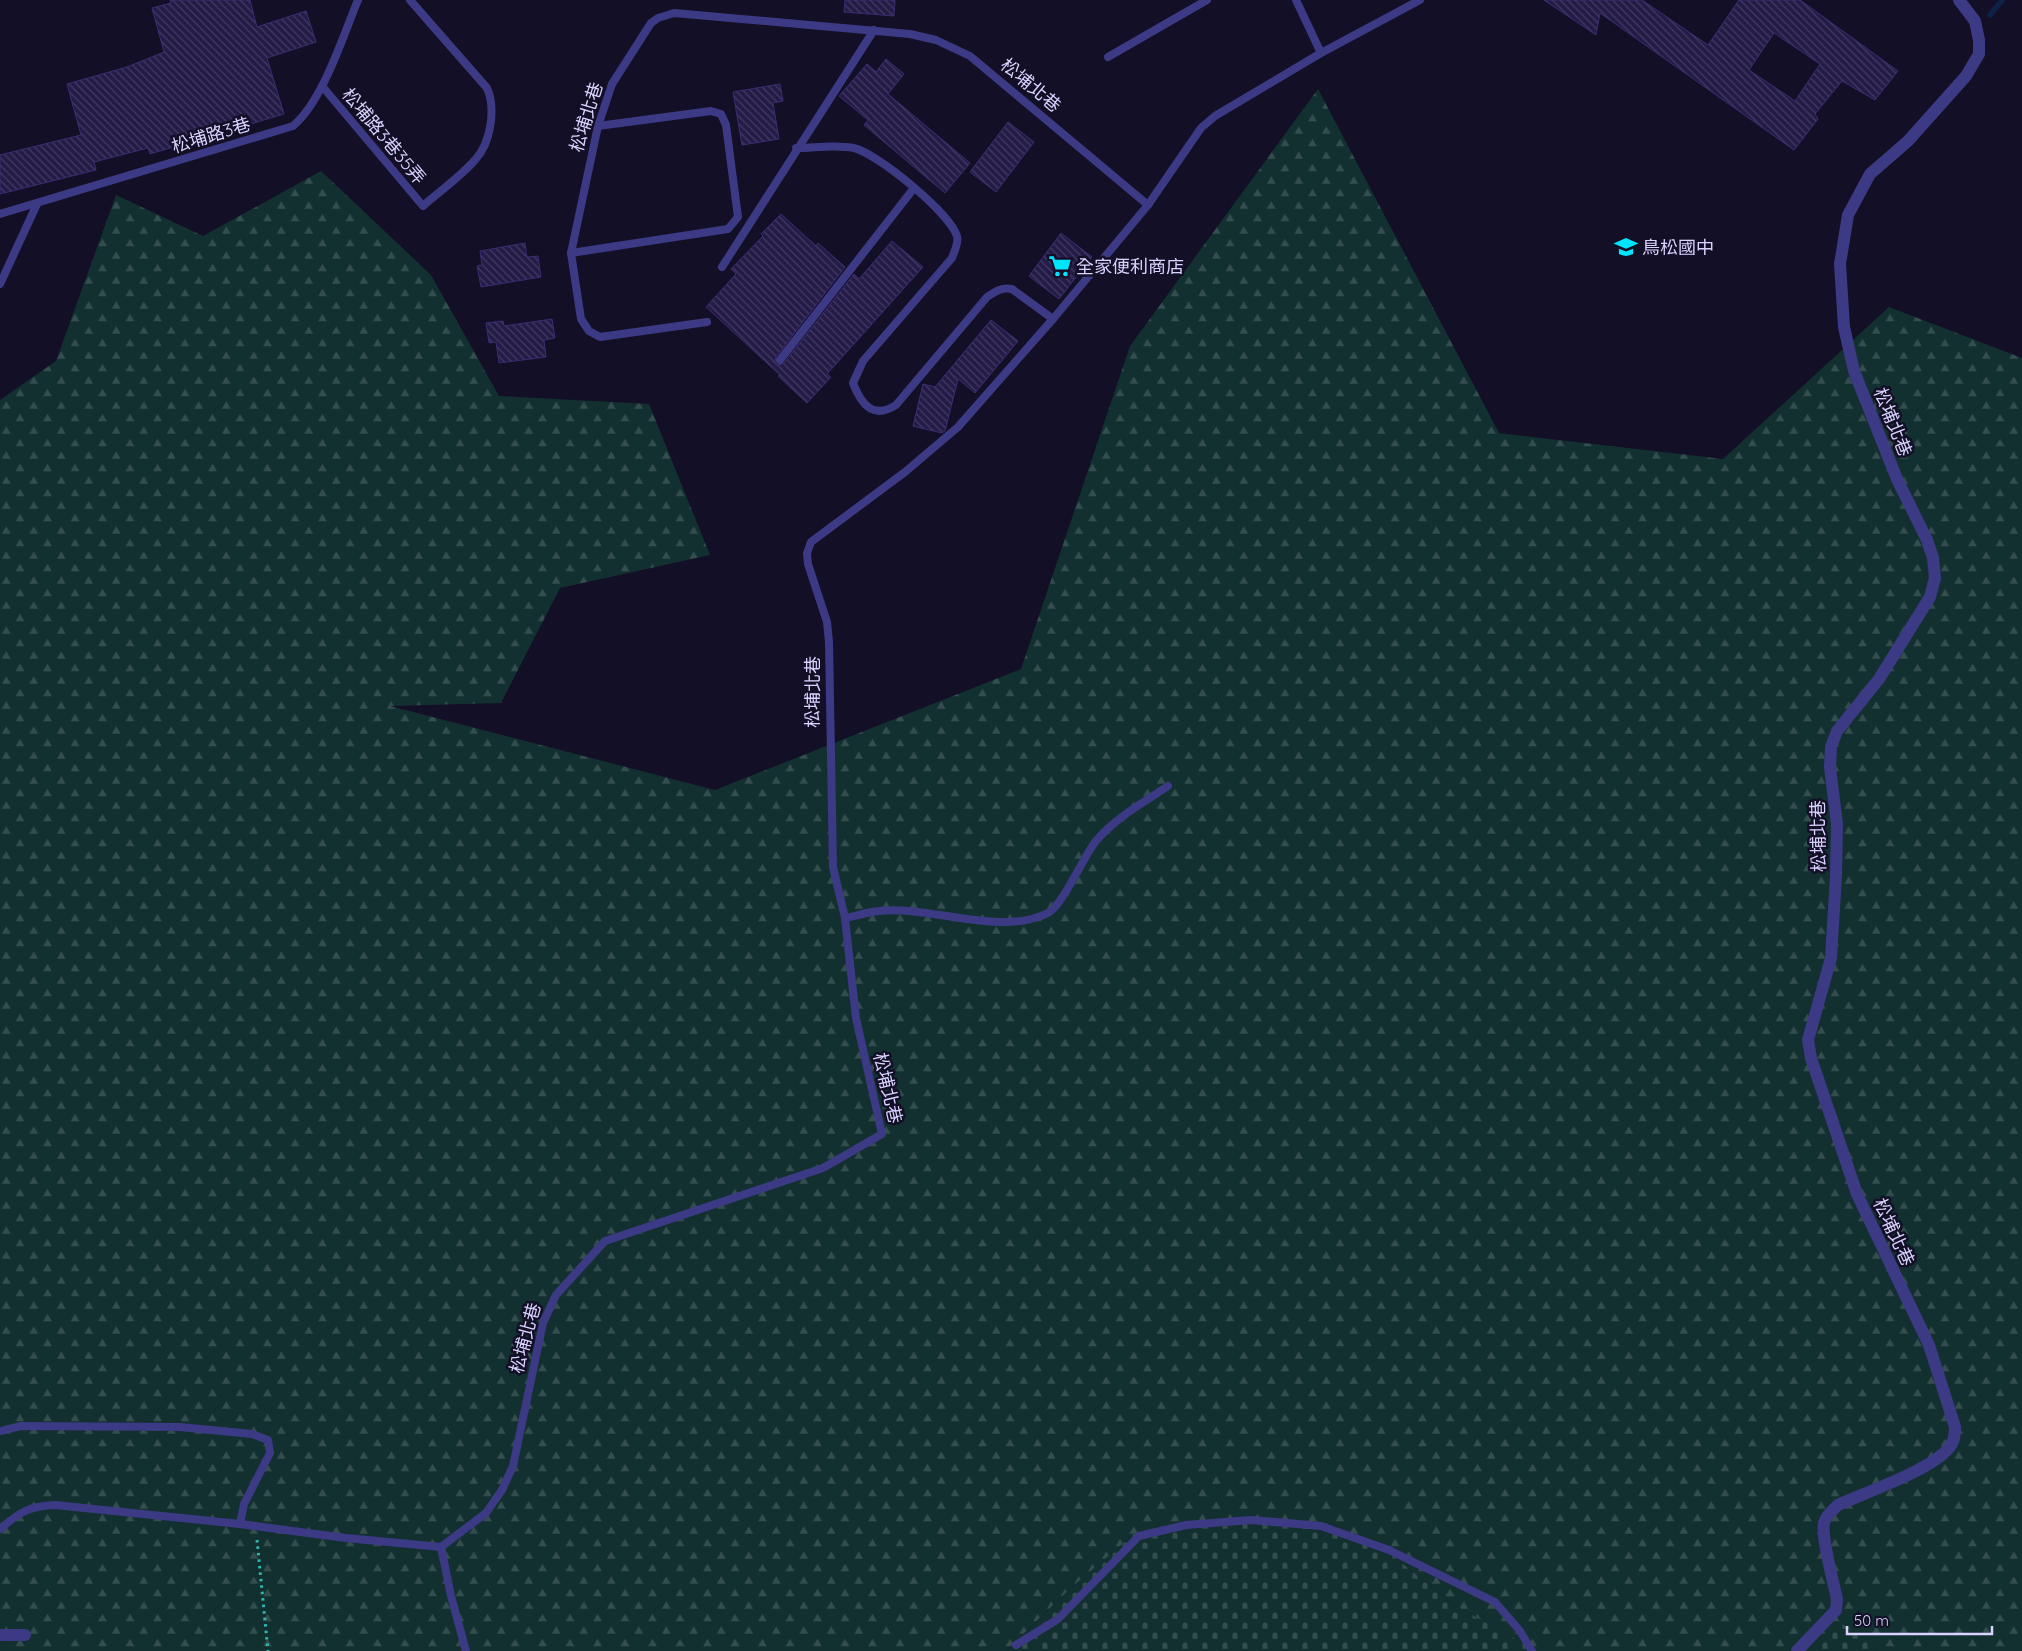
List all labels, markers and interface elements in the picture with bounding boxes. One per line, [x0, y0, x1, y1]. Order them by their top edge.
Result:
street label: 松埔北巷 [996, 53, 1066, 117]
street label: 松埔北巷 [564, 79, 608, 155]
street label: 松埔路3巷35弄 [337, 83, 431, 189]
street label: 松埔路3巷 [169, 112, 253, 158]
school or university icon: 鳥松國中 [1613, 234, 1639, 260]
place label: 鳥松國中 [1642, 236, 1714, 259]
supermarket icon: 全家便利商店 [1047, 253, 1073, 279]
place label: 全家便利商店 [1076, 255, 1184, 278]
street label: 松埔北巷 [1869, 384, 1917, 460]
street label: 松埔北巷 [801, 656, 824, 728]
street label: 松埔北巷 [1806, 800, 1830, 872]
street label: 松埔北巷 [869, 1050, 907, 1126]
street label: 松埔北巷 [1868, 1195, 1920, 1269]
street label: 松埔北巷 [505, 1300, 545, 1376]
scale bar [1847, 1604, 1992, 1636]
text: 50 m [1854, 1611, 1889, 1630]

